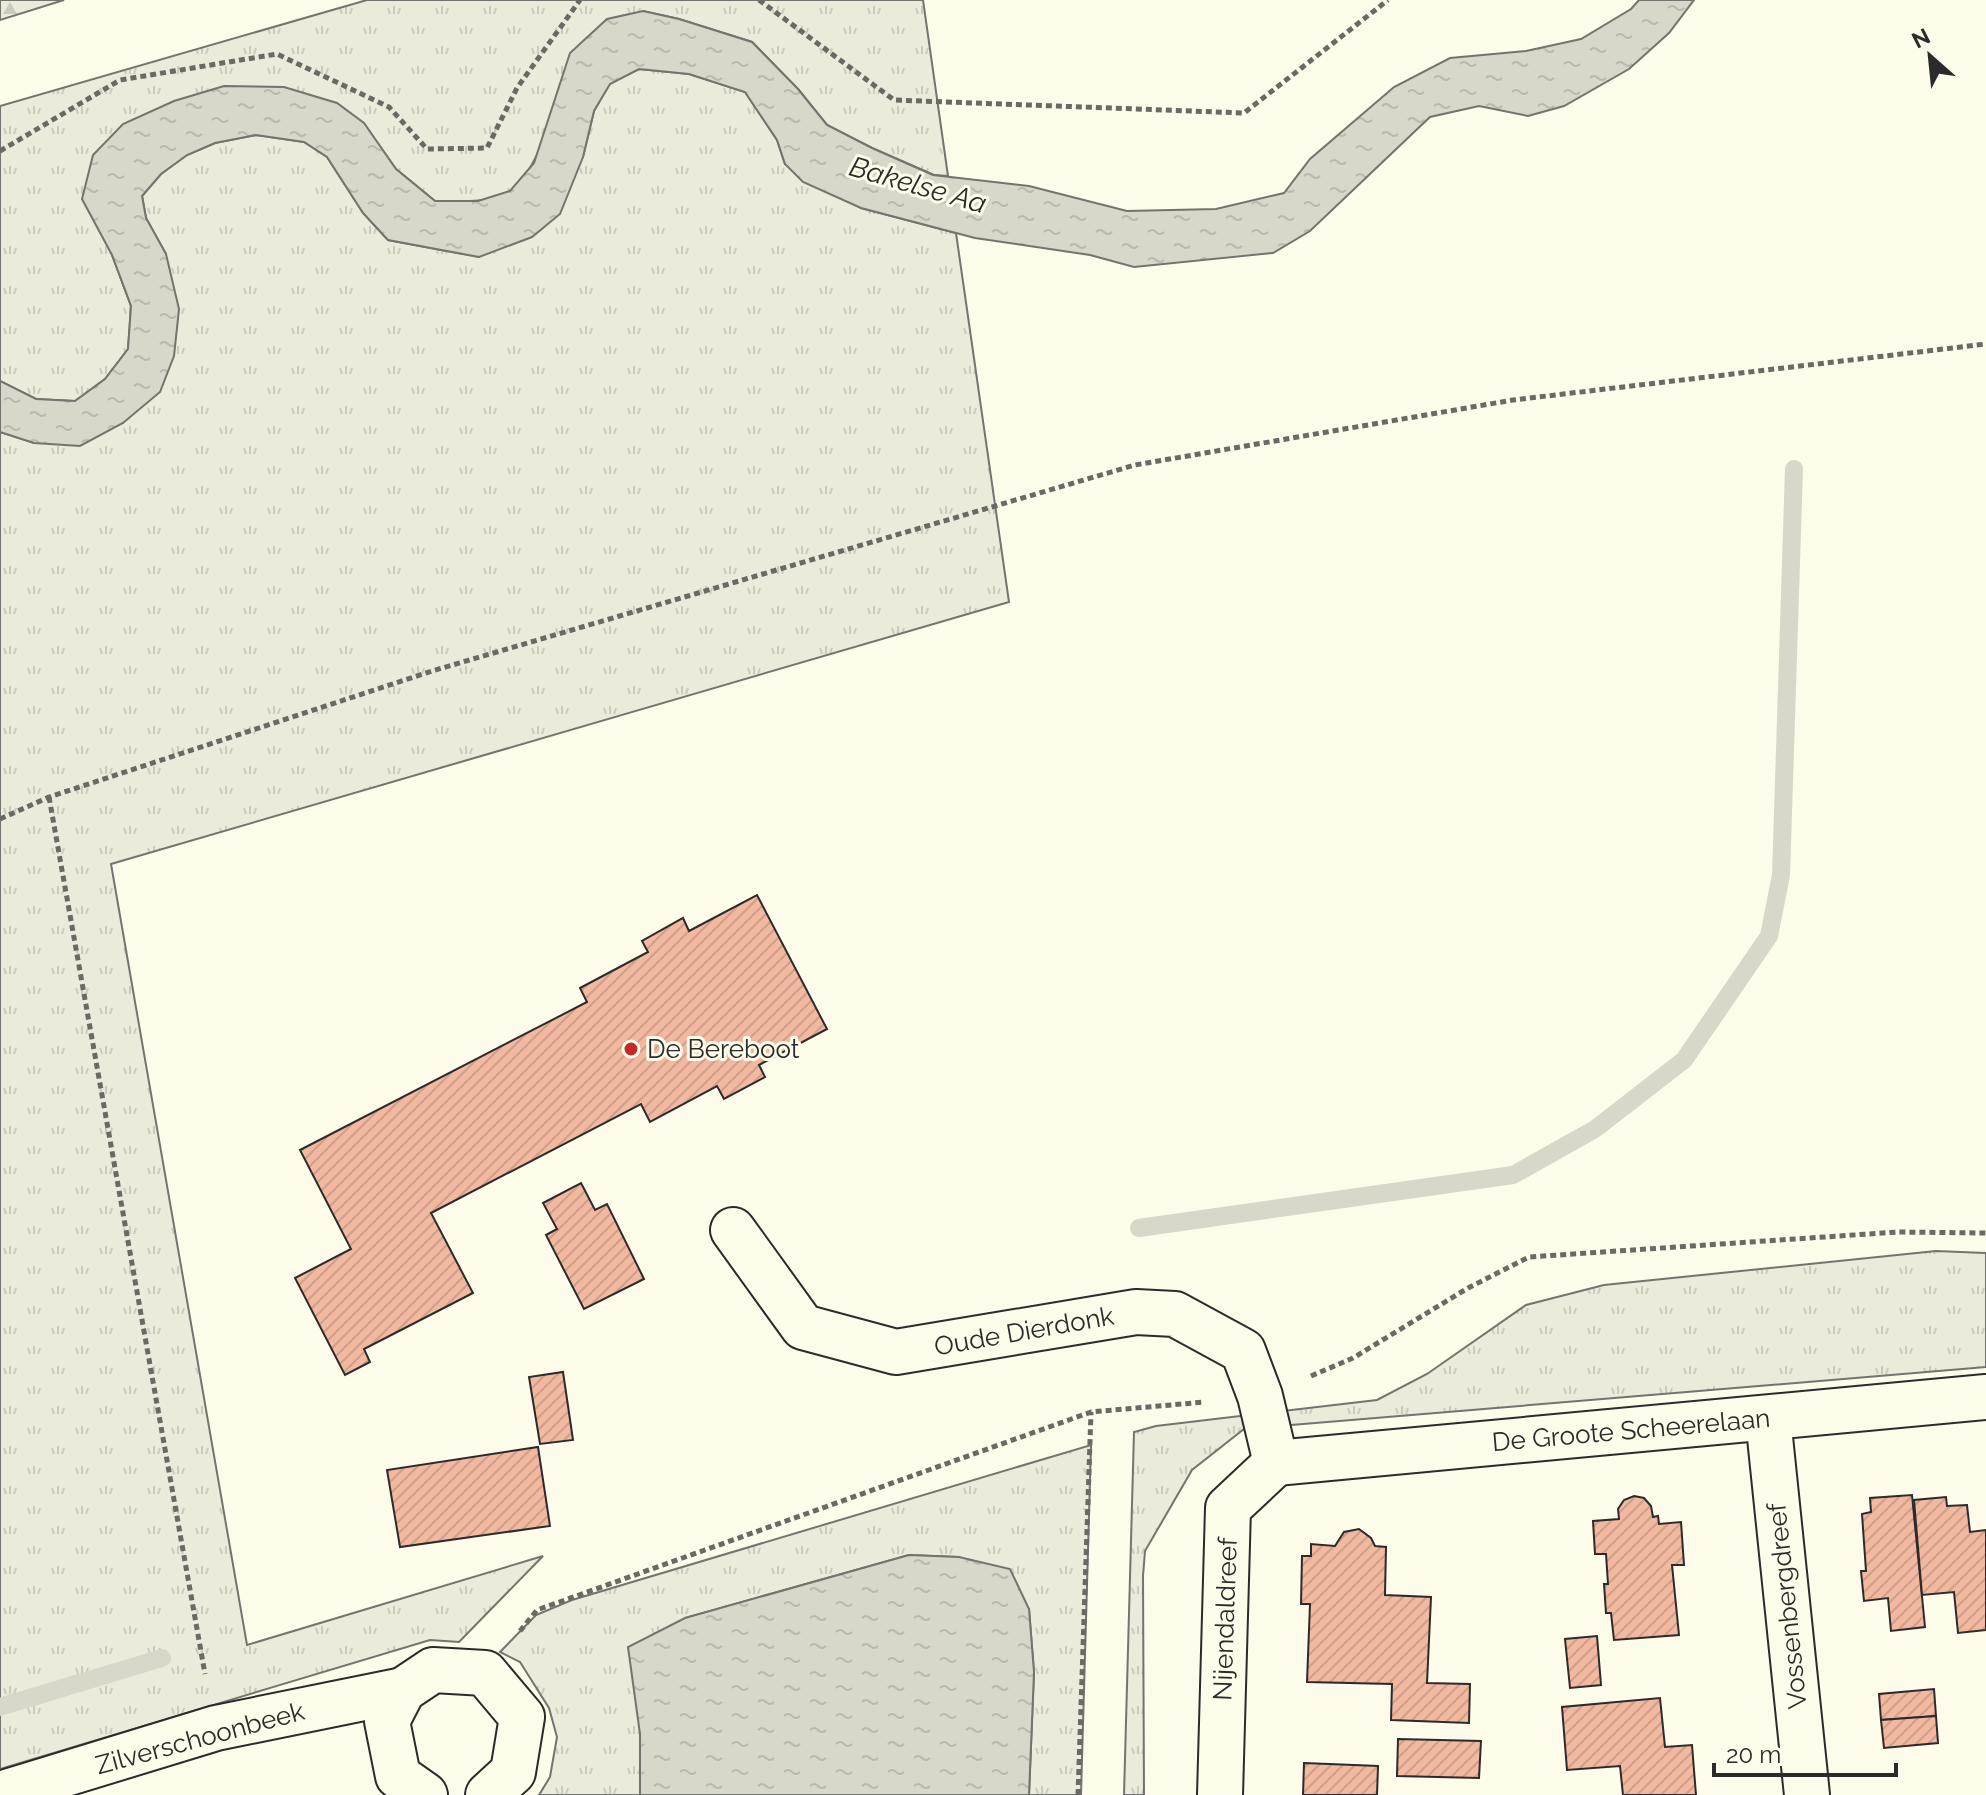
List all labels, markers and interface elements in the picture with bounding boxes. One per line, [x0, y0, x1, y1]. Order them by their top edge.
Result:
north arrow [1890, 16, 1970, 96]
text: N [1908, 23, 1934, 54]
water label: Bakelse Aa [846, 150, 990, 220]
place label: De Bereboot [647, 1034, 800, 1064]
marker: De Bereboot [622, 1040, 640, 1058]
street label: Oude Dierdonk [932, 1300, 1116, 1362]
street label: De Groote Scheerelaan [1491, 1403, 1771, 1457]
street label: Vossenbergdreef [1761, 1500, 1813, 1710]
street label: Nijendaldreef [1207, 1535, 1243, 1701]
street label: Zilverschoonbeek [92, 1696, 308, 1780]
scale bar [1714, 1727, 1896, 1777]
text: 20 m [1726, 1740, 1781, 1769]

